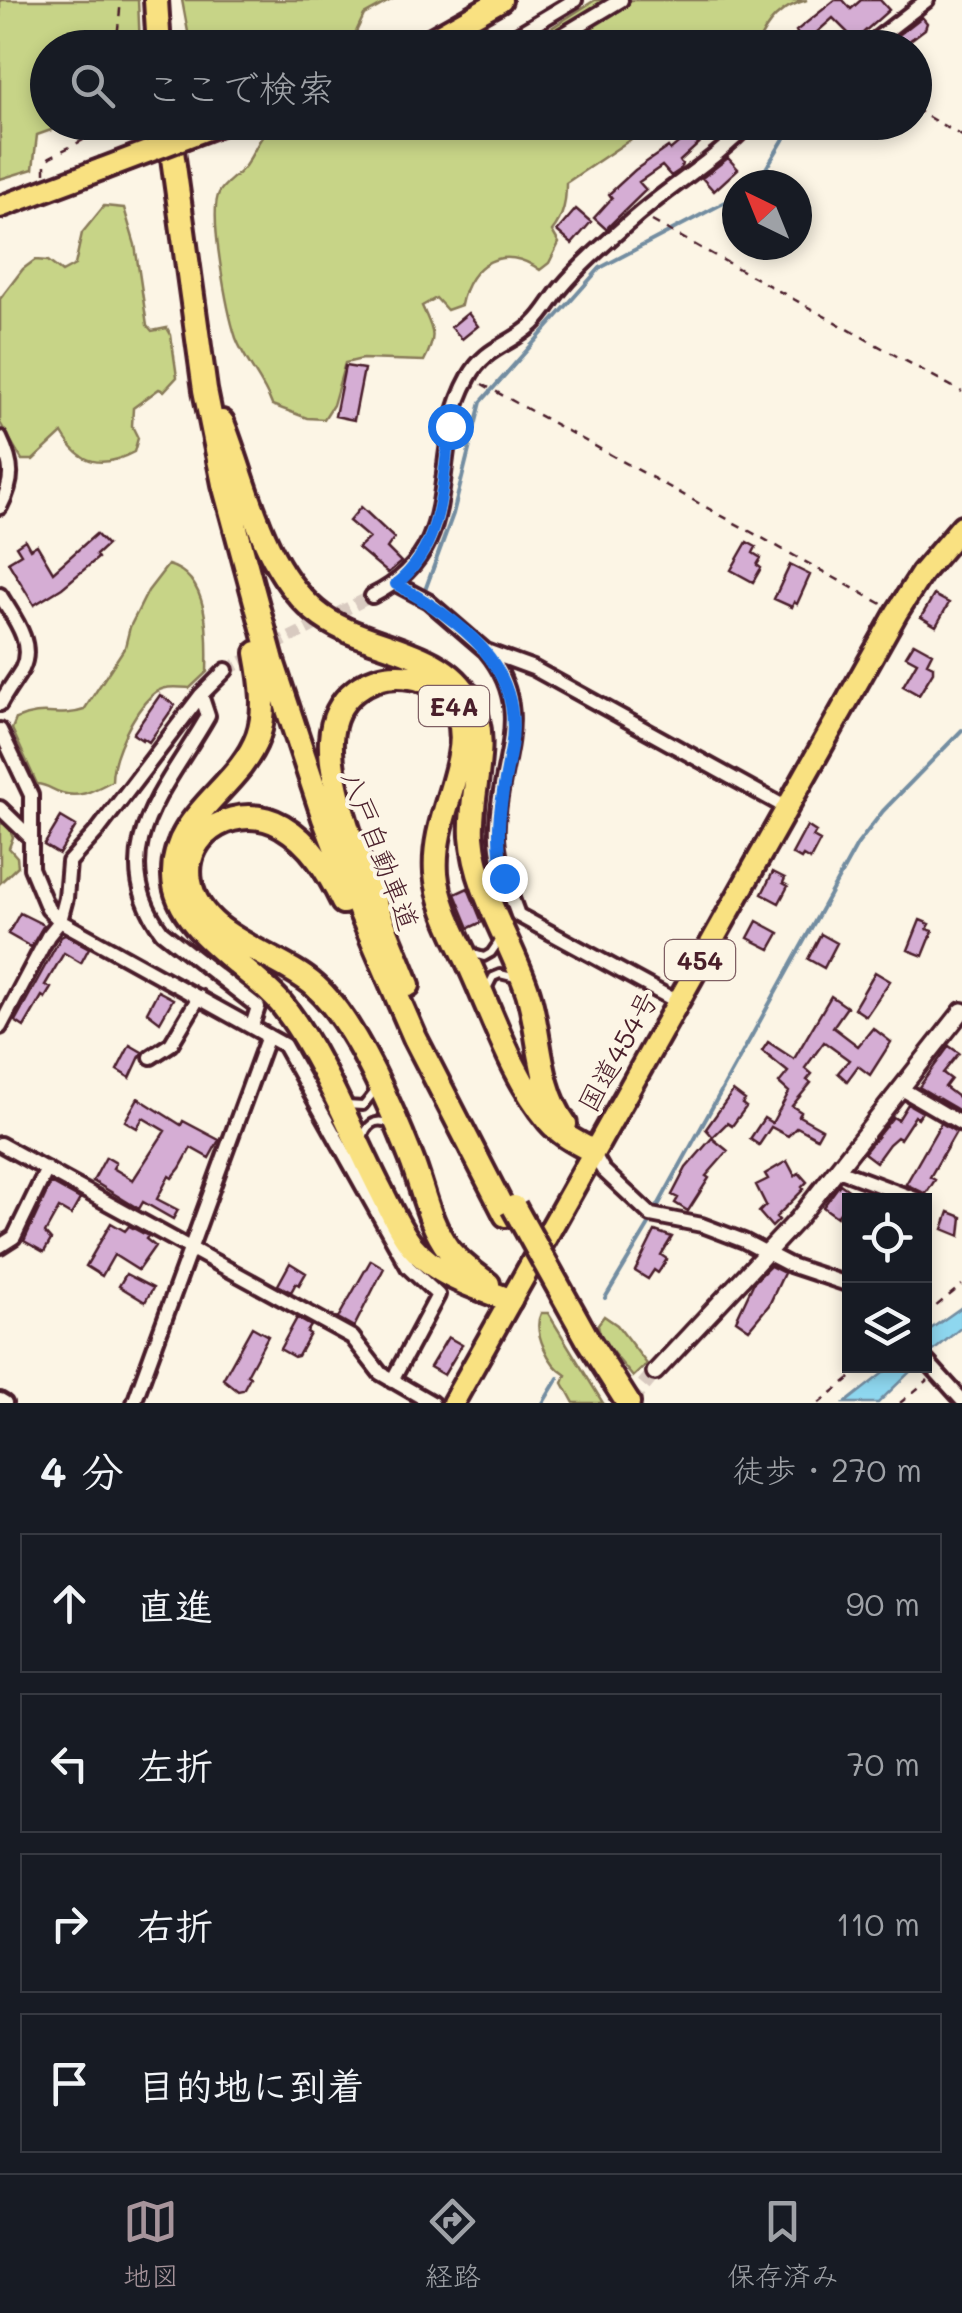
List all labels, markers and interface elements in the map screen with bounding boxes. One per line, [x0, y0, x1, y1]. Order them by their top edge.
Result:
search box [30, 30, 932, 140]
icon: search [65, 58, 120, 113]
text: ここで検索 [145, 62, 335, 112]
north arrow [722, 170, 812, 260]
route start [428, 404, 474, 450]
road number: E4A [419, 686, 489, 726]
street label: 八戸自動車道 [334, 765, 428, 935]
route end [482, 856, 528, 902]
road number: 454 [665, 940, 735, 980]
street label: 国道454号 [569, 984, 665, 1118]
map controls [842, 1193, 932, 1373]
button: locate [842, 1193, 932, 1283]
button: layers [842, 1283, 932, 1373]
text: 4 分 [40, 1443, 124, 1498]
text: 徒歩 · 270 m [732, 1448, 922, 1490]
icon: ahead [42, 1576, 97, 1631]
text: 直進 [137, 1580, 213, 1630]
text: 90 m [846, 1582, 920, 1624]
icon: left [42, 1736, 97, 1791]
text: 左折 [137, 1740, 213, 1790]
text: 70 m [847, 1742, 920, 1784]
icon: right [42, 1896, 97, 1951]
text: 右折 [137, 1900, 213, 1950]
text: 110 m [836, 1902, 920, 1944]
icon: arrive [42, 2056, 97, 2111]
text: 目的地に到着 [137, 2060, 365, 2110]
tab: 地図 [123, 2194, 179, 2294]
tab: 経路 [425, 2194, 481, 2294]
tab: 保存済み [727, 2194, 839, 2294]

